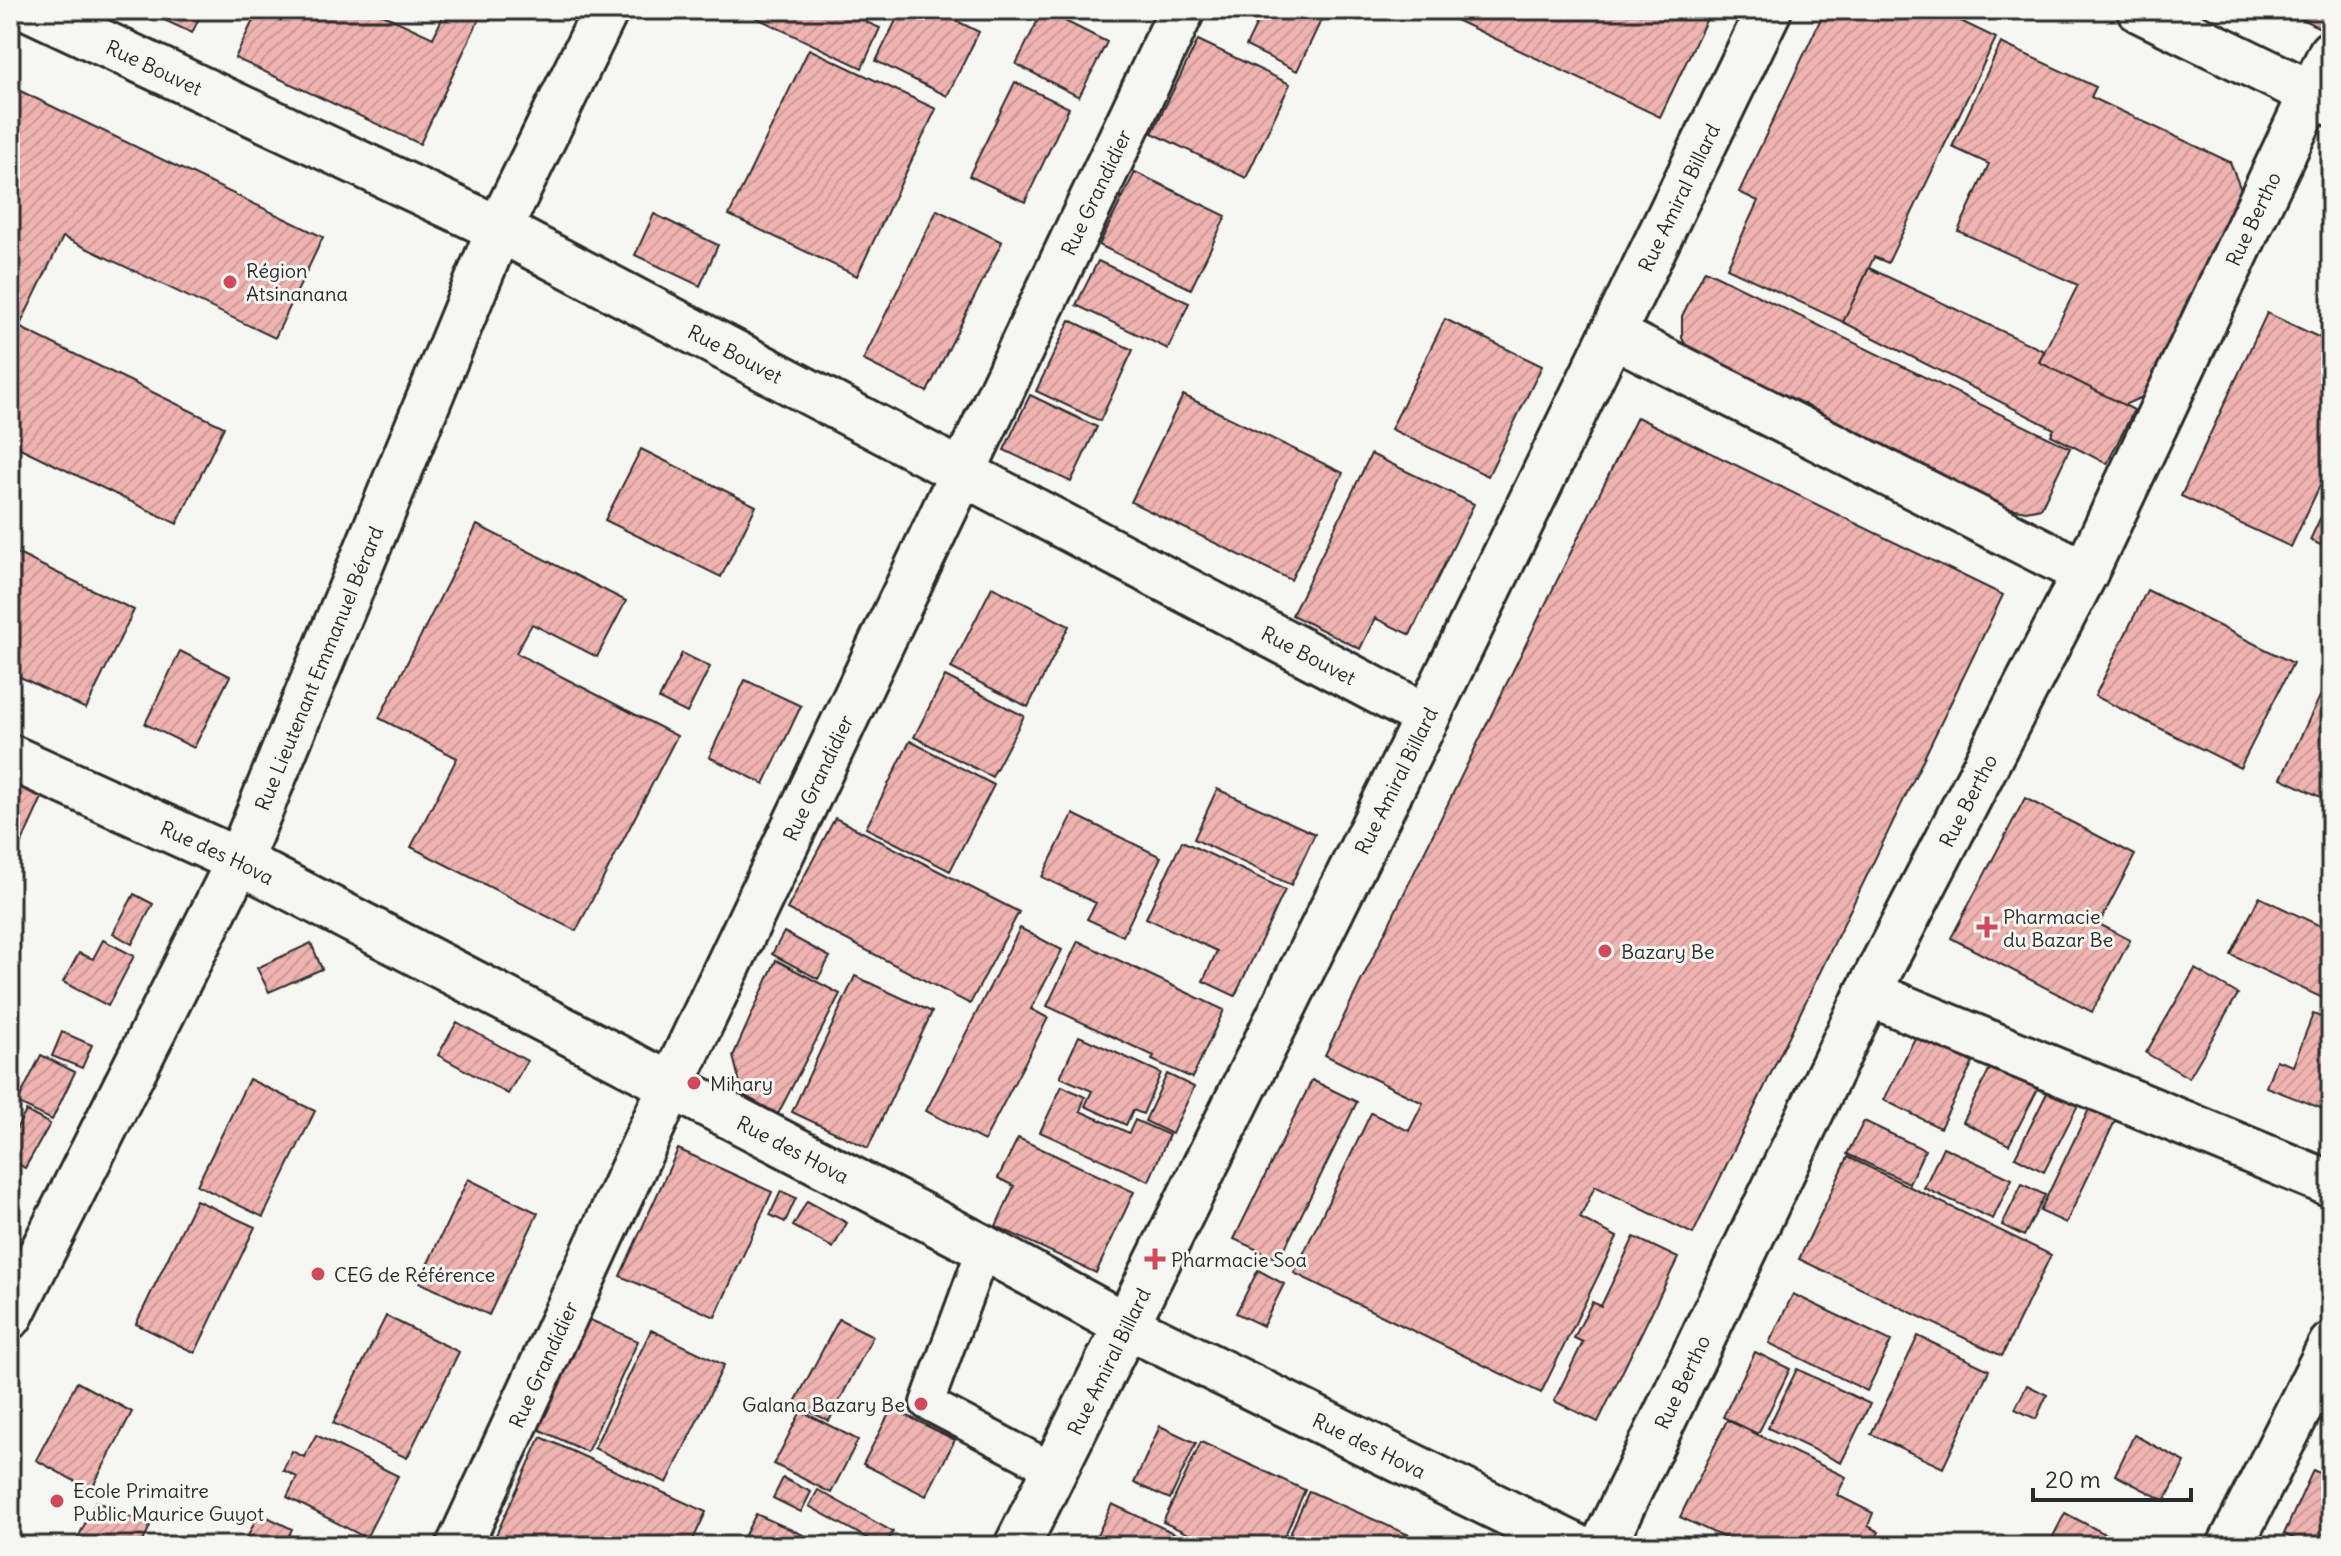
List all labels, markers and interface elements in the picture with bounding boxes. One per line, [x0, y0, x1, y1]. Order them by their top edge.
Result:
street label: Rue Bouvet [102, 34, 206, 100]
street label: Rue Amiral Billard [1632, 119, 1725, 275]
street label: Rue Grandidier [1055, 125, 1136, 259]
street label: Rue Bertho [2220, 167, 2286, 270]
place label: Région Atsinanana [246, 258, 348, 306]
marker: Région Atsinanana [221, 273, 239, 291]
street label: Rue Bouvet [684, 318, 787, 388]
street label: Rue Lieutenant Emmanuel Bérard [249, 522, 388, 814]
street label: Rue Bouvet [1258, 620, 1361, 690]
street label: Rue Amiral Billard [1349, 703, 1443, 858]
street label: Rue Grandidier [777, 710, 858, 845]
street label: Rue Bertho [1933, 750, 2002, 851]
street label: Rue des Hova [157, 815, 278, 890]
place label: Pharmacie du Bazar Be [2003, 904, 2113, 952]
marker: Pharmacie du Bazar Be [1978, 918, 1996, 936]
place label: Bazary Be [1621, 939, 1715, 964]
marker: Bazary Be [1596, 942, 1614, 960]
place label: Mihary [710, 1071, 773, 1096]
marker: Mihary [685, 1074, 703, 1092]
street label: Rue des Hova [733, 1109, 853, 1188]
place label: Pharmacie Soa [1171, 1247, 1307, 1272]
marker: Pharmacie Soa [1146, 1250, 1164, 1268]
place label: CEG de Référence [334, 1262, 495, 1287]
marker: CEG de Référence [309, 1265, 327, 1283]
street label: Rue Amiral Billard [1061, 1283, 1155, 1439]
street label: Rue Grandidier [503, 1297, 583, 1432]
street label: Rue Bertho [1648, 1331, 1715, 1433]
place label: Galana Bazary Be [742, 1392, 905, 1417]
marker: Galana Bazary Be [912, 1395, 930, 1413]
street label: Rue des Hova [1309, 1407, 1430, 1483]
scale bar [2033, 1452, 2191, 1502]
text: 20 m [2045, 1464, 2101, 1494]
place label: Ecole Primaitre Public Maurice Guyot [73, 1478, 264, 1526]
marker: Ecole Primaitre Public Maurice Guyot [48, 1492, 66, 1510]

